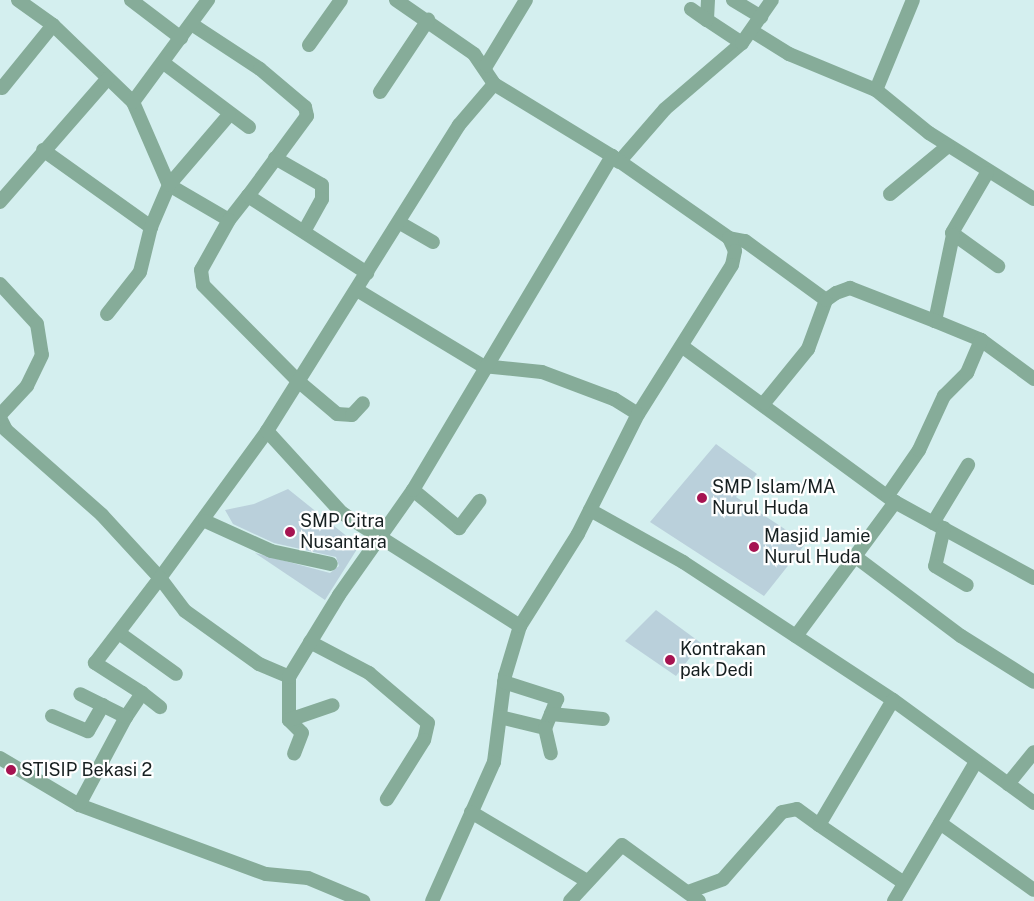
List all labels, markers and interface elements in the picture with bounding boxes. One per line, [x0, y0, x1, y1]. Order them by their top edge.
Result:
place label: SMP Islam/MA Nurul Huda [712, 477, 836, 520]
marker: SMP Islam/MA Nurul Huda [696, 492, 708, 504]
place label: SMP Citra Nusantara [300, 511, 387, 554]
marker: SMP Citra Nusantara [284, 526, 296, 538]
place label: Masjid Jamie Nurul Huda [764, 526, 870, 568]
marker: Masjid Jamie Nurul Huda [748, 541, 760, 553]
place label: Kontrakan pak Dedi [680, 639, 766, 682]
marker: Kontrakan pak Dedi [664, 654, 676, 666]
place label: STISIP Bekasi 2 [21, 759, 152, 781]
marker: STISIP Bekasi 2 [5, 764, 17, 776]

